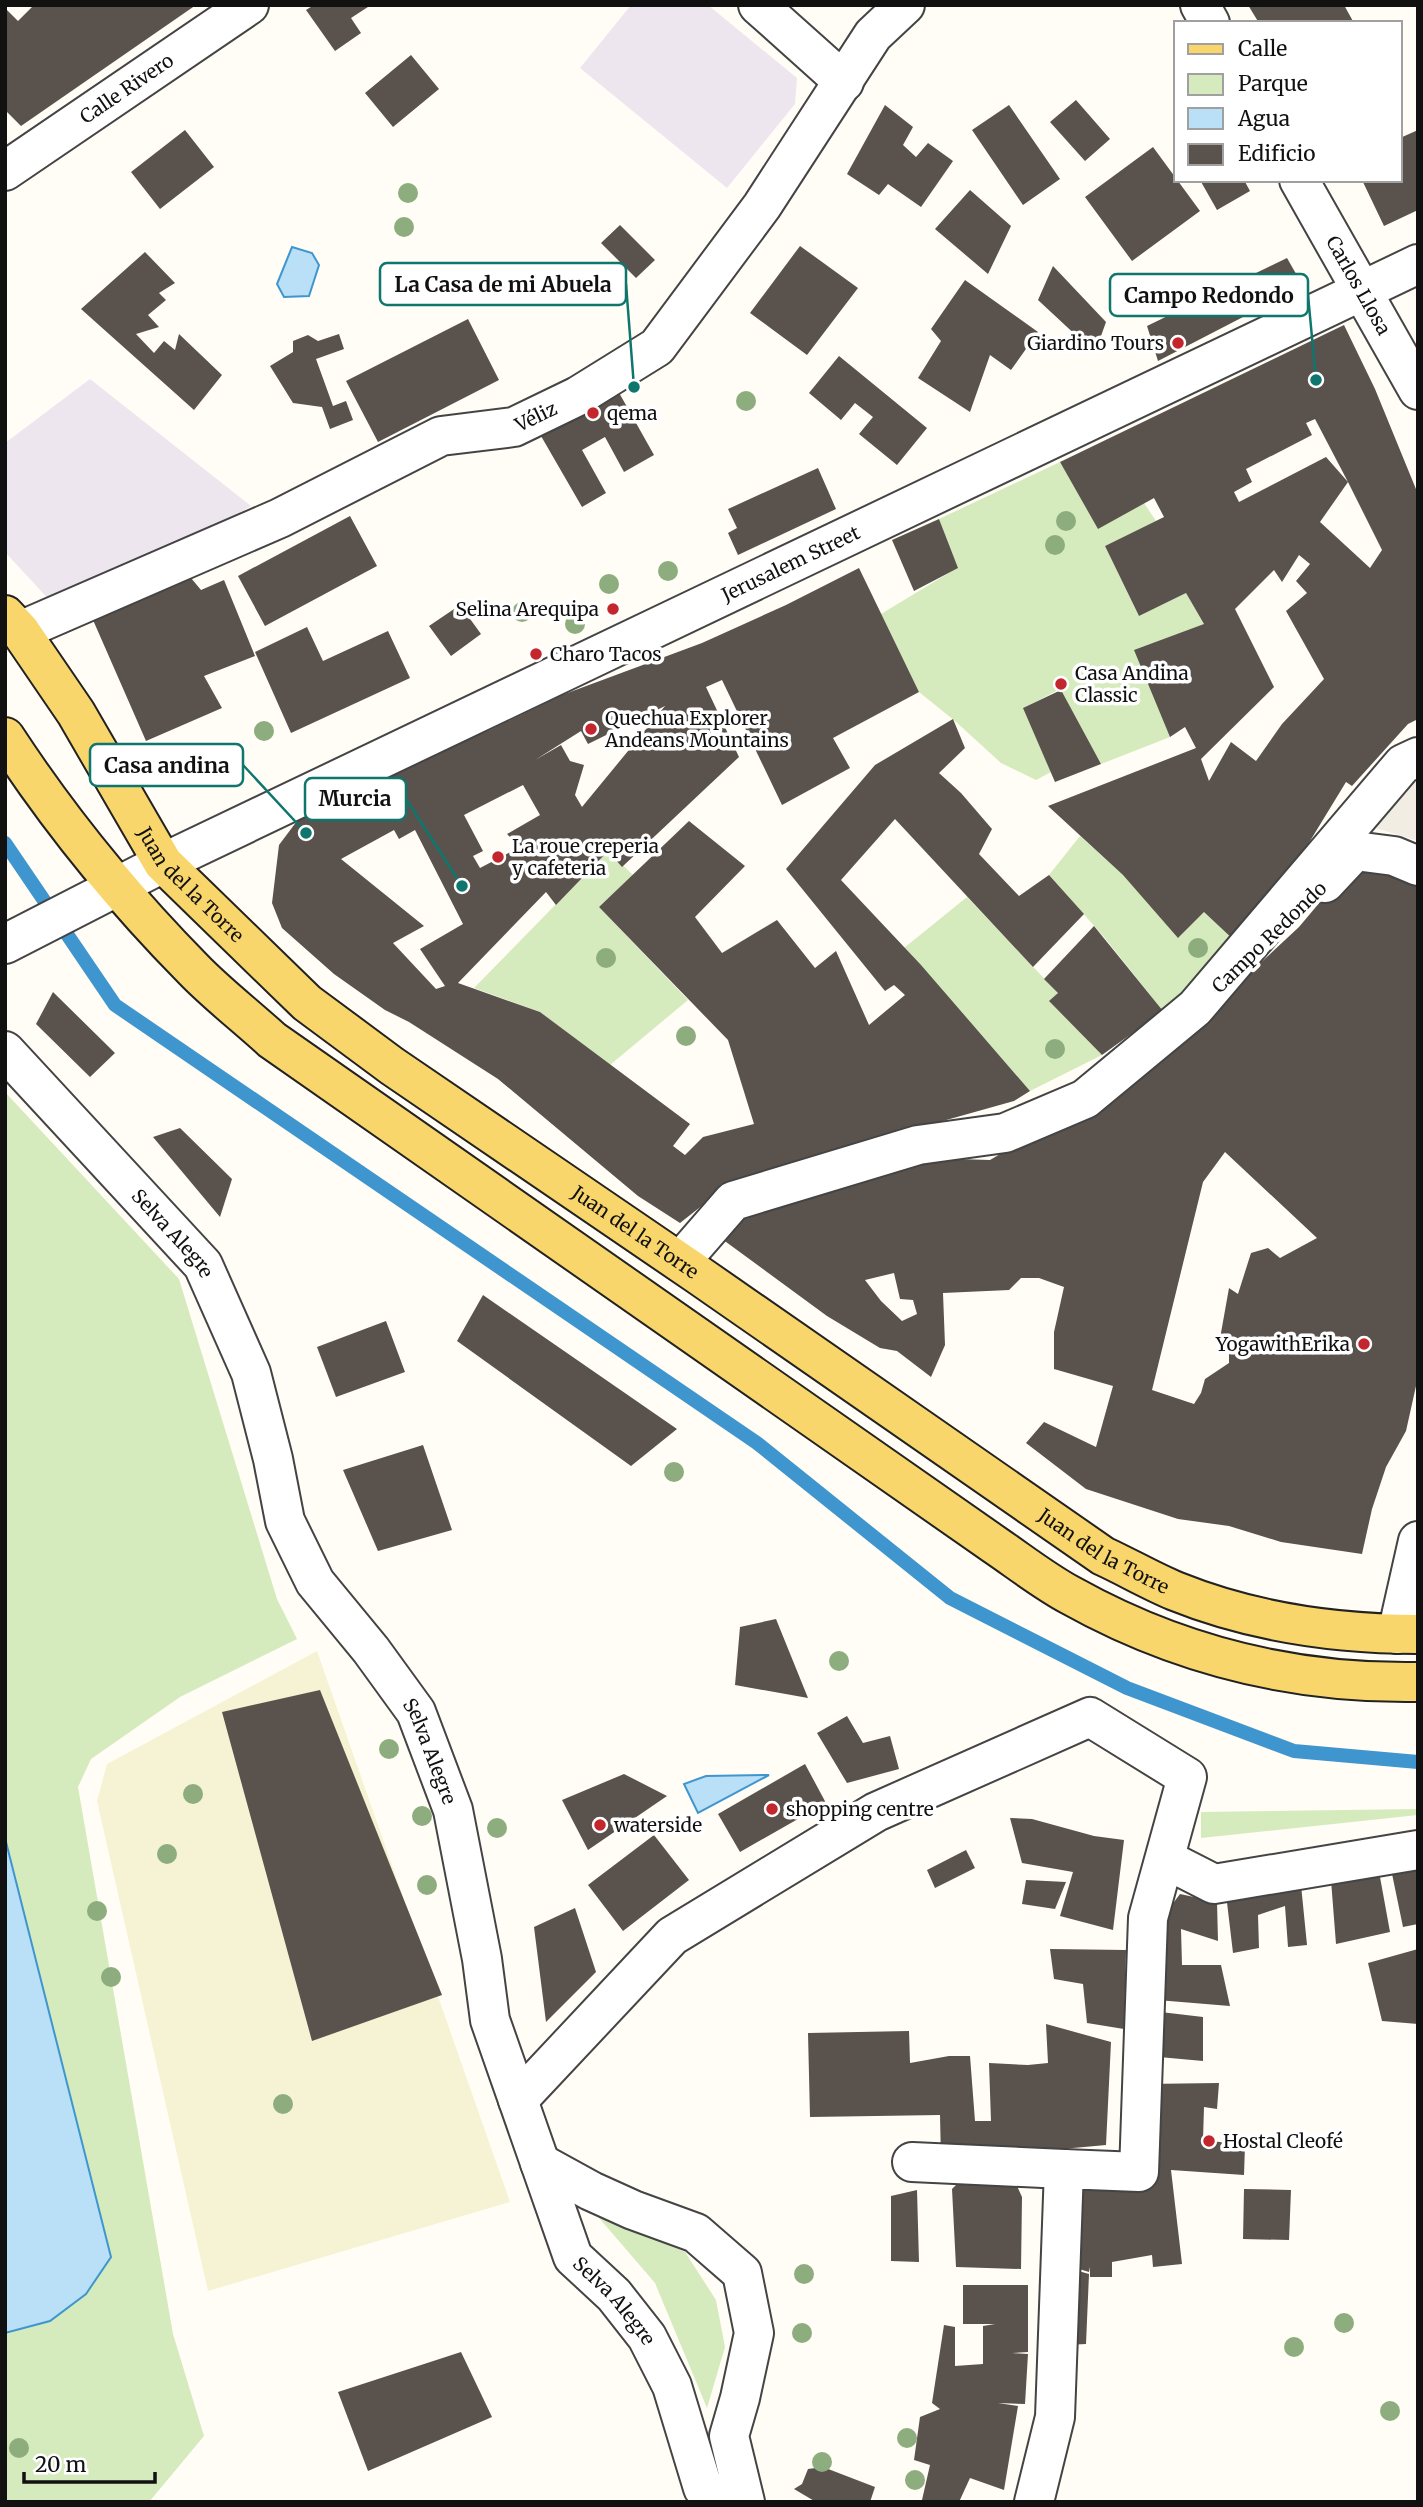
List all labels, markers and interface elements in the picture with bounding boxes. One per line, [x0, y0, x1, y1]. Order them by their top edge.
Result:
legend [1174, 21, 1402, 182]
text: Calle [1238, 35, 1287, 62]
street label: Calle Rivero [75, 48, 178, 129]
text: Parque [1238, 70, 1308, 97]
text: Agua [1237, 105, 1290, 132]
text: Edificio [1238, 140, 1315, 167]
street label: Carlos Llosa [1321, 231, 1396, 339]
callout: La Casa de mi Abuela [380, 263, 626, 305]
text: La Casa de mi Abuela [394, 271, 612, 298]
callout: Campo Redondo [1110, 274, 1308, 316]
text: Campo Redondo [1124, 282, 1294, 309]
place label: Giardino Tours [1027, 331, 1164, 355]
marker: Giardino Tours [1170, 335, 1186, 351]
street label: Véliz [510, 396, 561, 437]
place label: qema [607, 401, 657, 425]
marker: qema [585, 405, 601, 421]
street label: Jerusalem Street [717, 520, 864, 607]
place label: Selina Arequipa [456, 597, 599, 621]
marker: Selina Arequipa [605, 601, 621, 617]
place label: Charo Tacos [550, 642, 662, 666]
marker: Charo Tacos [528, 646, 544, 662]
place label: Casa Andina Classic [1075, 661, 1189, 707]
marker: Casa Andina Classic [1053, 676, 1069, 692]
place label: Quechua Explorer Andeans Mountains [604, 706, 789, 752]
marker: Quechua Explorer Andeans Mountains [583, 721, 599, 737]
callout: Casa andina [90, 744, 243, 786]
text: Casa andina [104, 752, 230, 779]
callout: Murcia [305, 778, 406, 820]
text: Murcia [318, 785, 392, 812]
street label: Juan del la Torre [132, 822, 249, 947]
place label: La roue creperia y cafeteria [512, 834, 659, 880]
marker: La roue creperia y cafeteria [490, 849, 506, 865]
street label: Campo Redondo [1207, 876, 1331, 998]
street label: Juan del la Torre [567, 1180, 704, 1284]
street label: Selva Alegre [127, 1184, 219, 1281]
place label: YogawithErika [1215, 1332, 1350, 1356]
marker: YogawithErika [1356, 1336, 1372, 1352]
street label: Juan del la Torre [1033, 1502, 1173, 1599]
street label: Selva Alegre [398, 1693, 462, 1808]
place label: shopping centre [786, 1797, 934, 1821]
marker: shopping centre [764, 1801, 780, 1817]
place label: waterside [613, 1813, 702, 1837]
marker: waterside [592, 1817, 608, 1833]
place label: Hostal Cleofé [1223, 2129, 1343, 2153]
marker: Hostal Cleofé [1201, 2133, 1217, 2149]
street label: Selva Alegre [568, 2251, 661, 2349]
scale bar [24, 2440, 156, 2484]
text: 20 m [35, 2451, 87, 2478]

